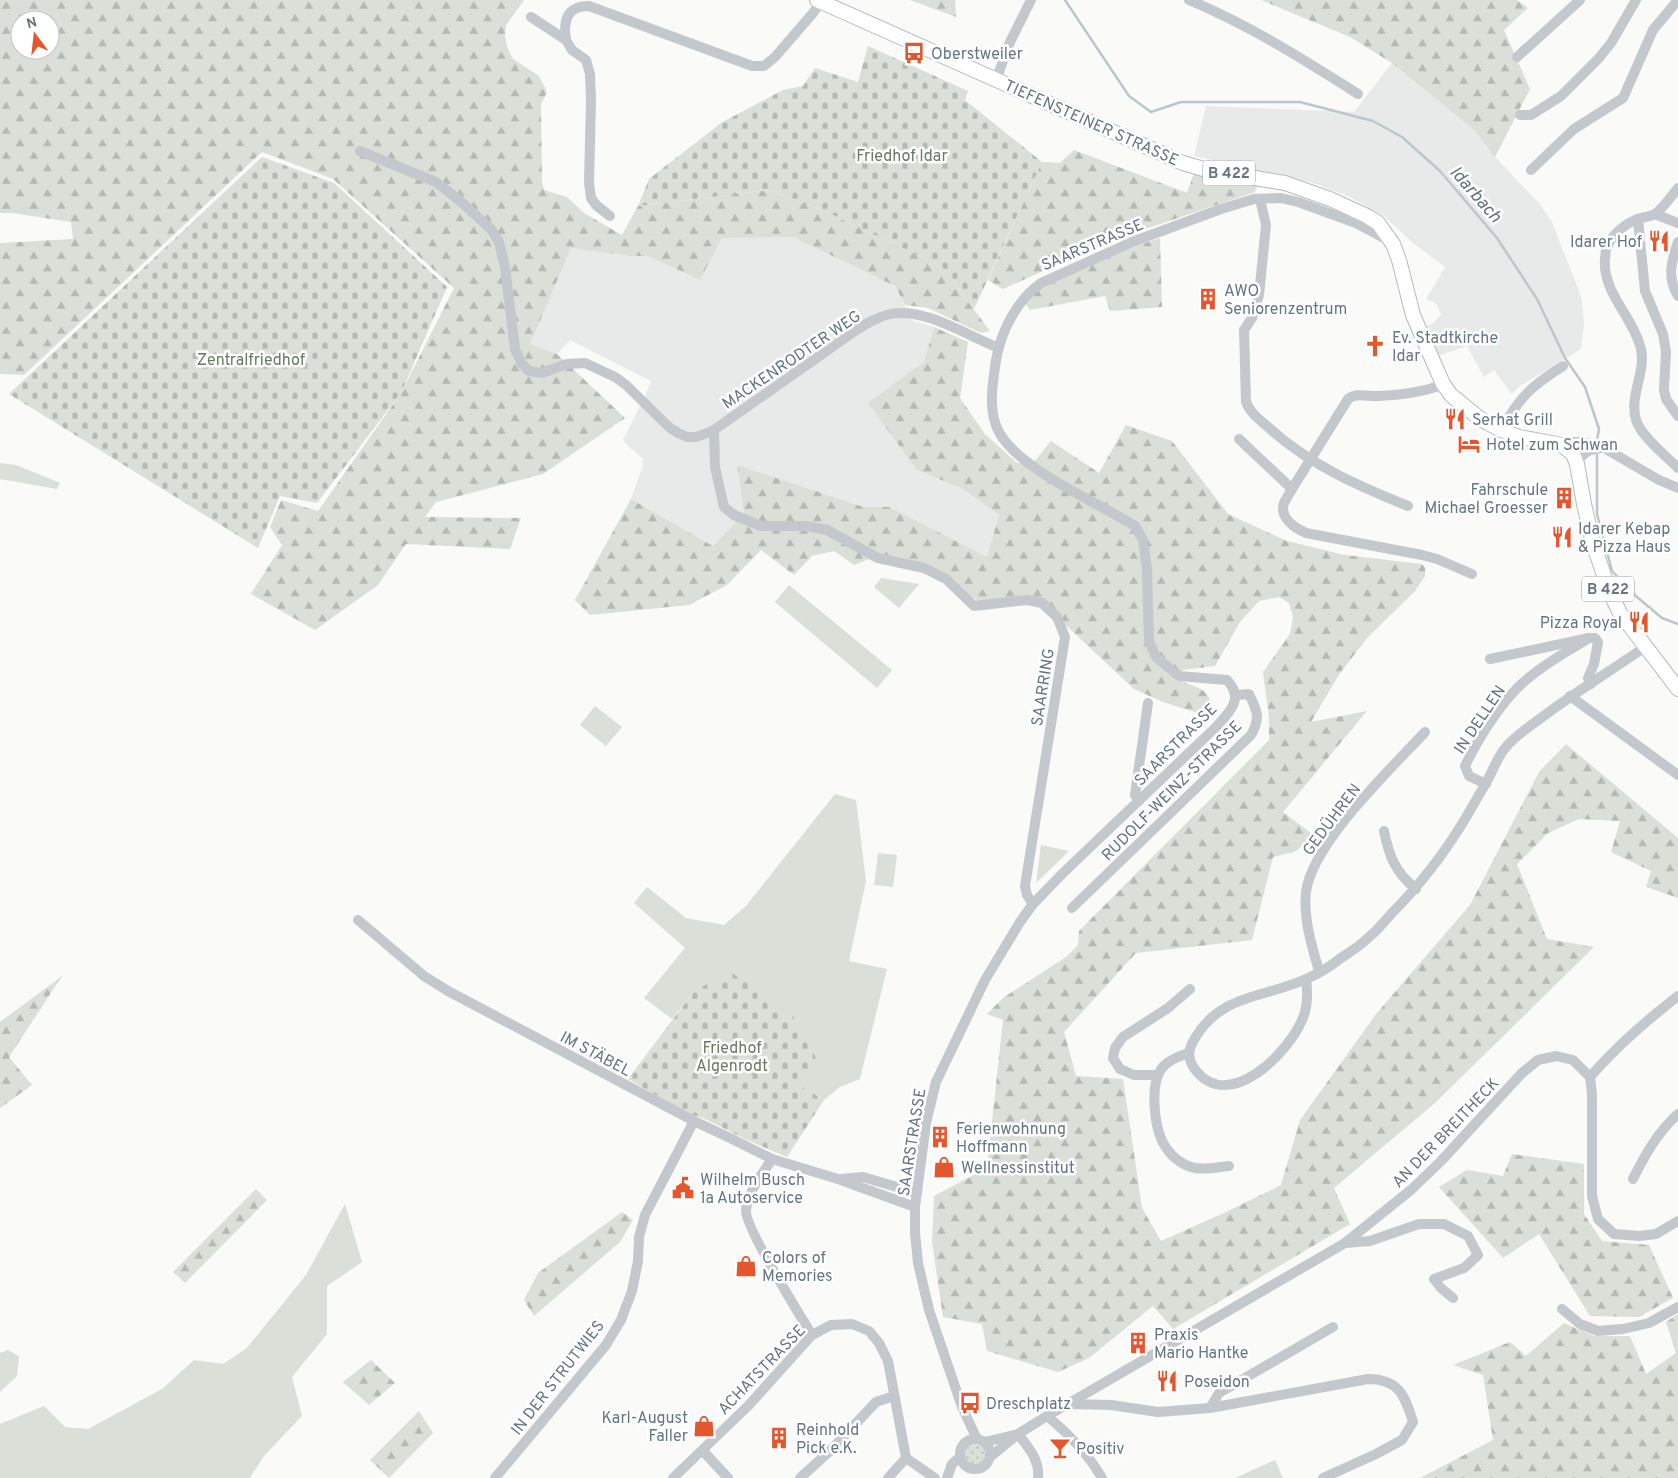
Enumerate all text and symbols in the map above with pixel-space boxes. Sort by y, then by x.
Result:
north arrow [10,10,60,60]
text: N [25,14,39,33]
bus stop icon: Oberstweiler [901,40,927,66]
place label: Oberstweiler [931,45,1023,65]
street label: TIEFENSTEINER STRASSE [1001,76,1181,171]
park label: Friedhof Idar [856,147,948,167]
road number: B 422 [1203,160,1255,186]
water label: Idarbach [1444,162,1506,228]
street label: SAARSTRASSE [1039,215,1147,276]
restaurant icon: Idarer Hof [1646,228,1672,254]
place label: Idarer Hof [1570,233,1643,253]
place label: AWO Seniorenzentrum [1224,282,1347,320]
building icon: AWO Seniorenzentrum [1195,286,1221,312]
street label: MACKENRODTER WEG [719,307,865,414]
place label: Ev. Stadtkirche Idar [1392,329,1498,367]
church icon: Ev. Stadtkirche Idar [1362,333,1388,359]
park label: Zentralfriedhof [197,351,306,371]
restaurant icon: Serhat Grill [1442,406,1468,432]
place label: Serhat Grill [1472,411,1553,431]
hotel icon: Hotel zum Schwan [1456,431,1482,457]
place label: Hotel zum Schwan [1486,436,1618,456]
place label: Fahrschule Michael Groesser [1424,481,1548,519]
building icon: Fahrschule Michael Groesser [1551,485,1577,511]
place label: Idarer Kebap & Pizza Haus [1578,520,1671,558]
restaurant icon: Idarer Kebap & Pizza Haus [1549,524,1575,550]
road number: B 422 [1582,576,1634,602]
restaurant icon: Pizza Royal [1626,609,1652,635]
place label: Pizza Royal [1540,614,1622,634]
street label: SAARRING [1028,647,1060,728]
street label: IN DELLEN [1450,682,1511,758]
street label: SAARSTRASSE [1131,700,1222,791]
street label: RUDOLF-WEINZ-STRASSE [1098,717,1247,866]
street label: GEDÜHREN [1297,779,1366,860]
street label: IM STÄBEL [556,1027,634,1082]
park label: Friedhof Algenrodt [696,1039,768,1077]
street label: AN DER BREITHECK [1389,1074,1504,1193]
street label: SAARSTRASSE [895,1087,931,1198]
place label: Ferienwohnung Hoffmann [956,1120,1066,1158]
building icon: Ferienwohnung Hoffmann [927,1124,953,1150]
shop icon: Wellnessinstitut [931,1154,957,1180]
place label: Wellnessinstitut [961,1159,1075,1179]
place label: Wilhelm Busch 1a Autoservice [700,1171,805,1209]
public building icon: Wilhelm Busch 1a Autoservice [670,1175,696,1201]
place label: Colors of Memories [762,1249,832,1287]
shop icon: Colors of Memories [733,1253,759,1279]
street label: IN DER STRUTWIES [508,1317,610,1440]
street label: ACHATSTRASSE [714,1321,810,1420]
place label: Praxis Mario Hantke [1154,1326,1248,1364]
building icon: Praxis Mario Hantke [1125,1330,1151,1356]
restaurant icon: Poseidon [1154,1368,1180,1394]
place label: Poseidon [1184,1373,1250,1393]
bus stop icon: Dreschplatz [957,1390,983,1416]
place label: Dreschplatz [986,1395,1071,1415]
place label: Karl-August Faller [601,1409,688,1447]
shop icon: Karl-August Faller [691,1413,717,1439]
place label: Reinhold Pick e.K. [796,1421,859,1459]
building icon: Reinhold Pick e.K. [766,1425,792,1451]
bar icon: Positiv [1047,1435,1073,1461]
place label: Positiv [1076,1440,1124,1460]

